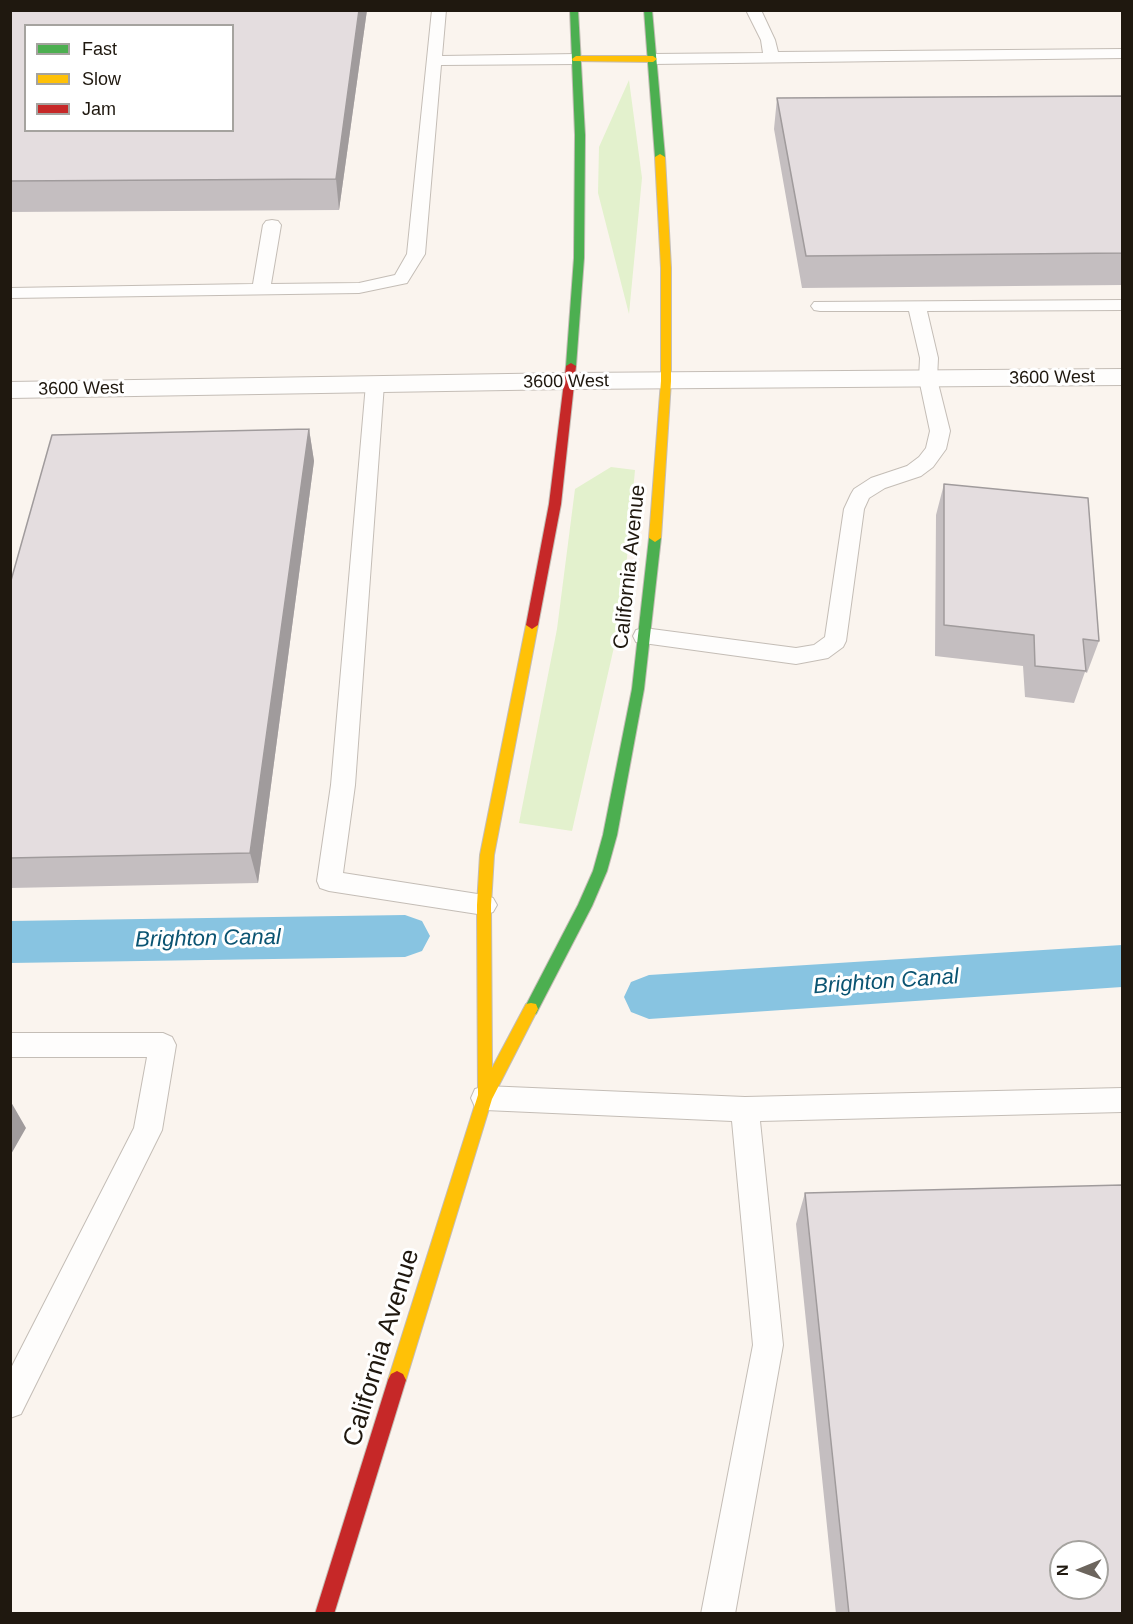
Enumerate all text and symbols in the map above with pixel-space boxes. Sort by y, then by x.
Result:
legend [24,24,234,132]
text: Fast [82,39,117,59]
text: Slow [82,69,121,89]
text: Jam [82,99,116,119]
street label: 3600 West [1009,366,1095,390]
street label: 3600 West [523,370,609,394]
street label: 3600 West [38,377,124,401]
street label: California Avenue [609,483,651,651]
water label: Brighton Canal [135,925,281,953]
water label: Brighton Canal [812,964,960,1000]
street label: California Avenue [337,1246,427,1450]
north arrow [1049,1540,1109,1600]
text: N [1054,1564,1071,1576]

